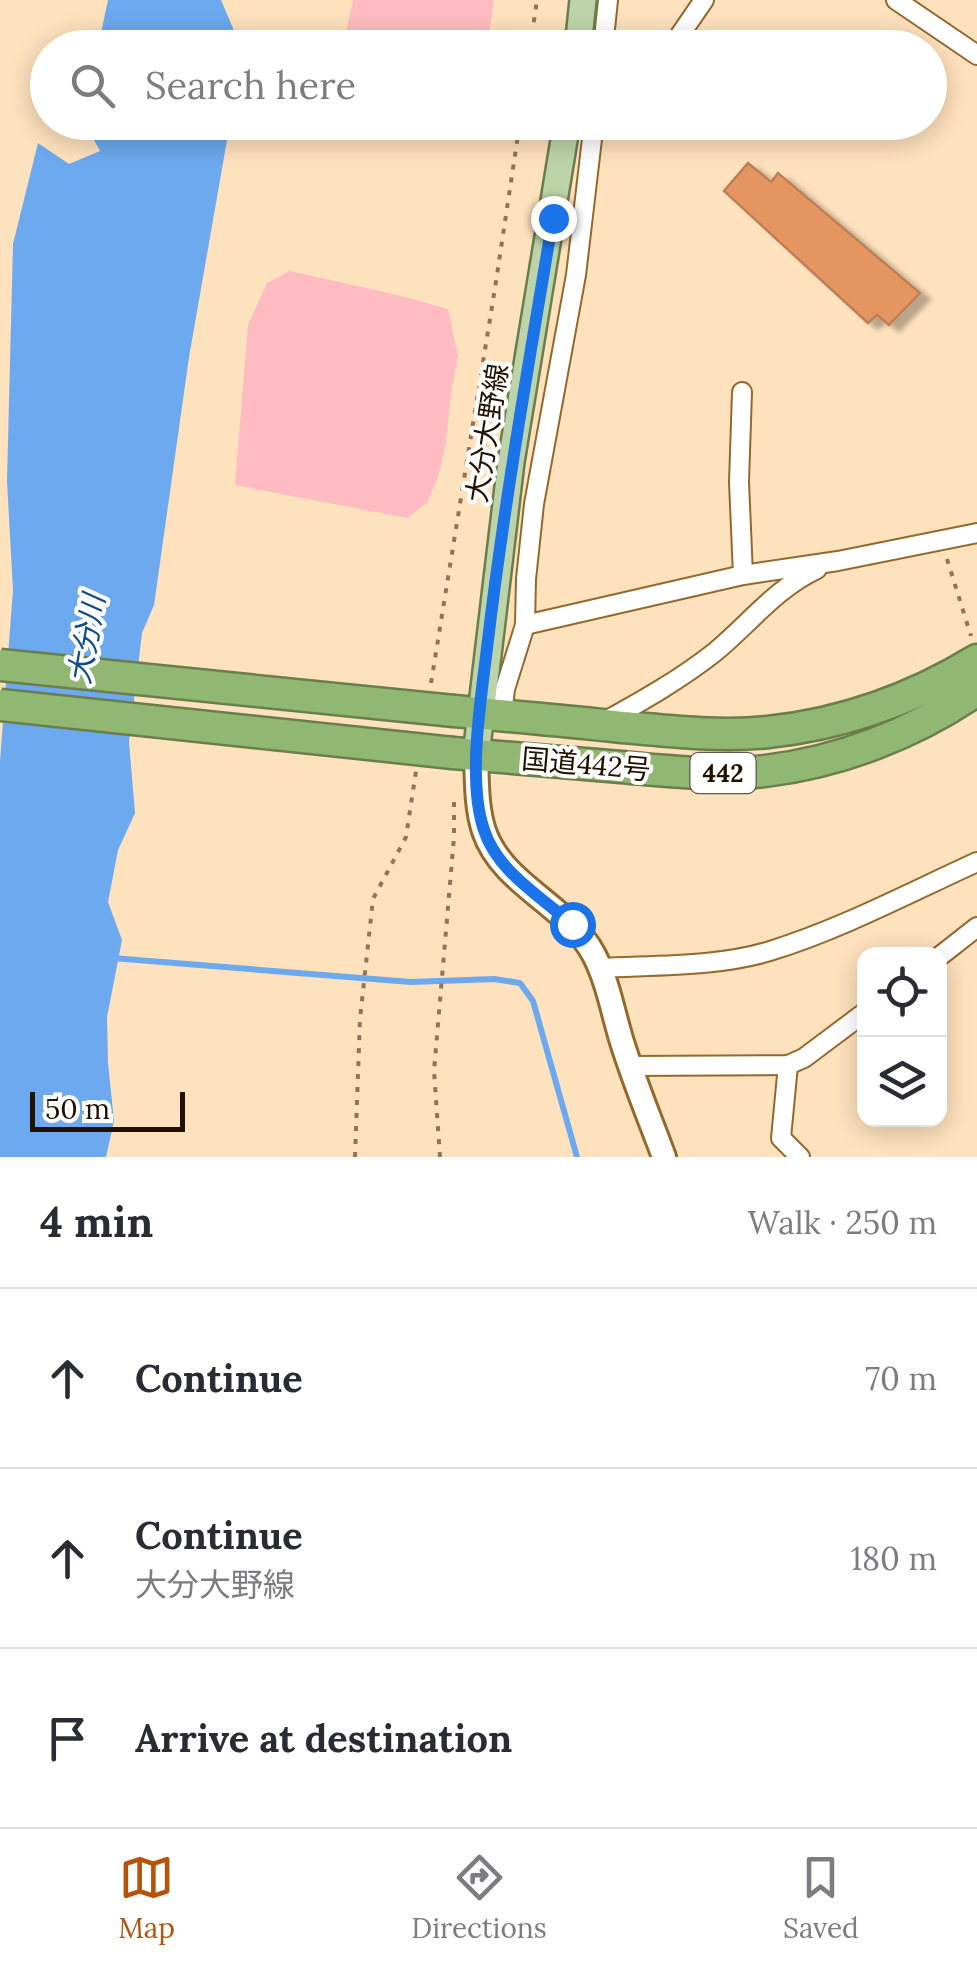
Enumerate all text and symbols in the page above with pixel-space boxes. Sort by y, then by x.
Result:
search box [30,30,947,140]
icon: search [65,58,120,113]
text: Search here [145,61,356,109]
route end [531,196,577,242]
street label: 大分大野線 [458,361,516,505]
water label: 大分川 [59,588,113,687]
street label: 国道442号 [520,740,652,788]
road number: 442 [690,753,756,793]
route start [550,902,596,948]
map controls [857,947,947,1127]
button: locate [857,947,947,1037]
button: layers [857,1037,947,1127]
scale bar [30,1087,185,1132]
text: 50 m [45,1091,110,1127]
text: 4 min [40,1195,153,1249]
text: Walk · 250 m [748,1202,937,1243]
icon: ahead [40,1351,95,1406]
text: Continue [135,1354,303,1402]
text: 70 m [865,1358,937,1399]
text: Continue [135,1511,303,1559]
icon: ahead [40,1531,95,1586]
text: 180 m [850,1538,937,1579]
text: 大分大野線 [135,1564,295,1605]
icon: arrive [40,1711,95,1766]
text: Arrive at destination [135,1714,512,1762]
tab: Map [118,1850,175,1946]
tab: Directions [411,1850,547,1946]
tab: Saved [783,1850,859,1946]

